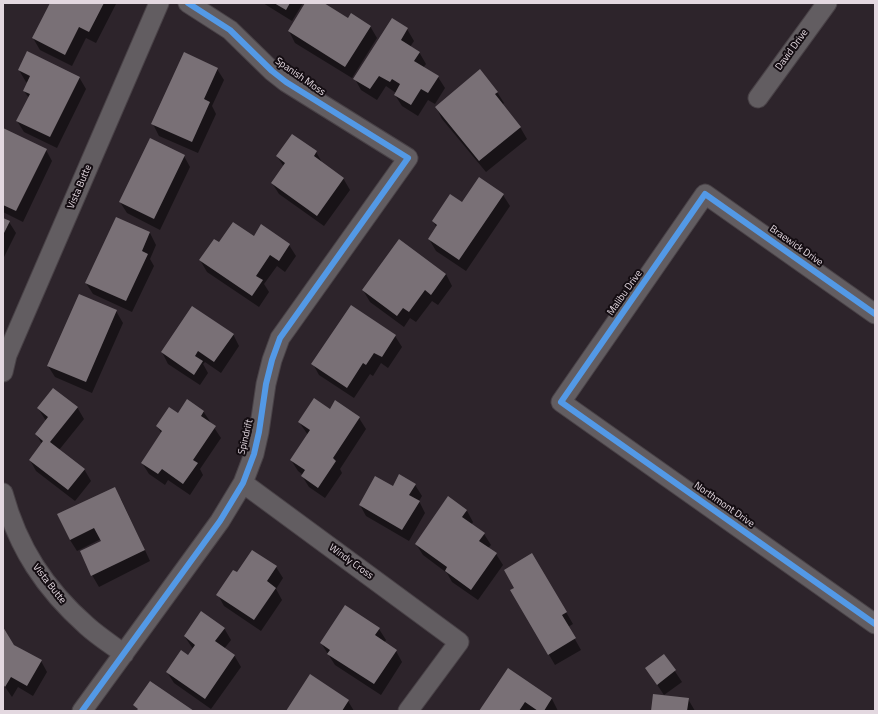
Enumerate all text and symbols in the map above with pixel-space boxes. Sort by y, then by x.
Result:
street label: David Drive [773,27,811,73]
street label: Spanish Moss [273,55,327,99]
street label: Vista Butte [65,163,95,211]
street label: Braewick Drive [767,223,825,269]
street label: Malibu Drive [605,268,645,318]
street label: Spindrift [236,418,256,456]
street label: Northmont Drive [692,480,756,530]
street label: Windy Cross [326,542,376,582]
street label: Vista Butte [30,562,68,606]

